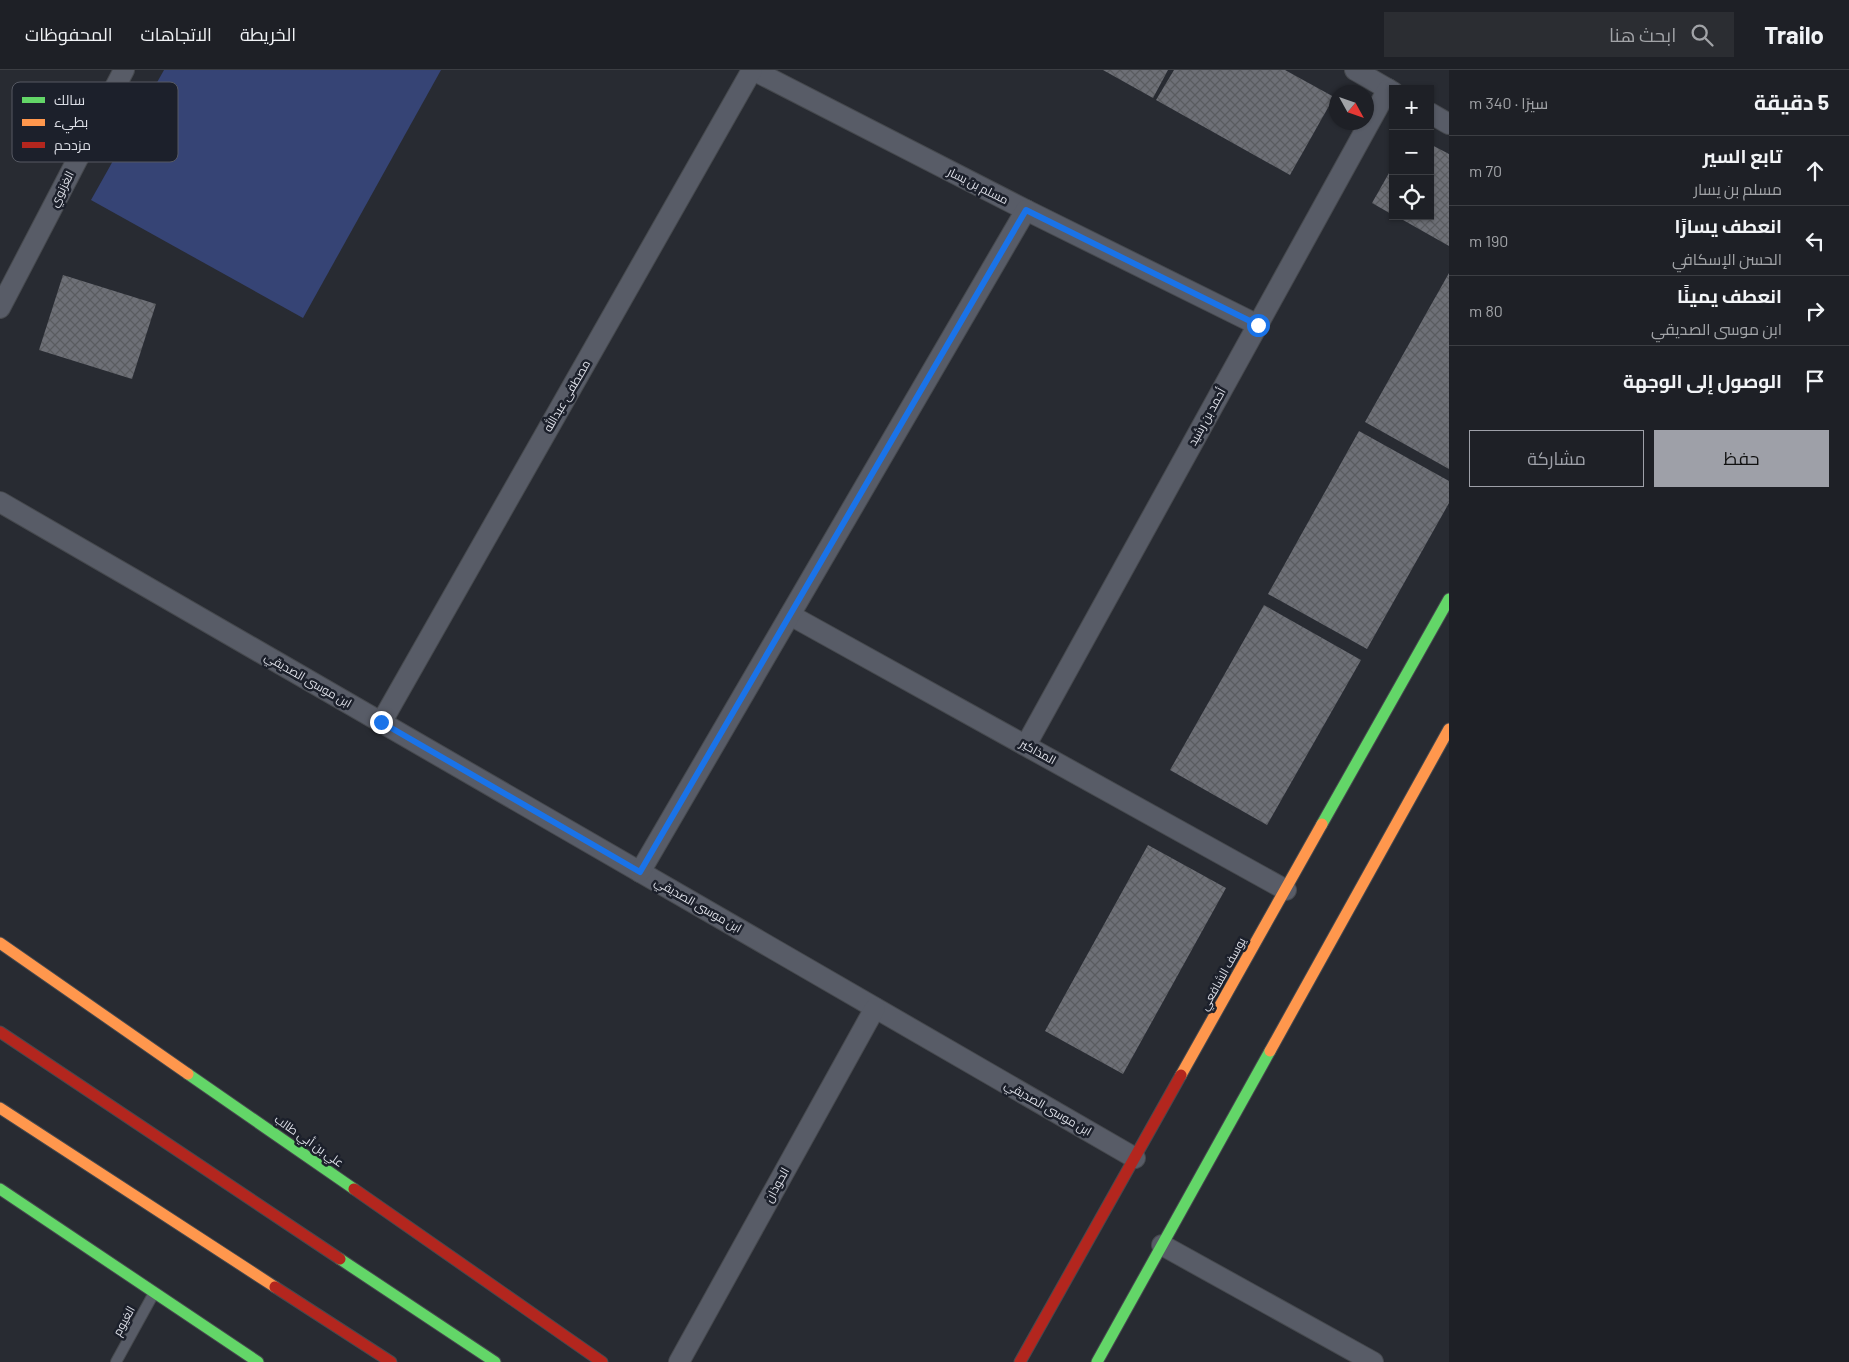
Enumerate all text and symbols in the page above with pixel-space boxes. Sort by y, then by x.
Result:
search box [1384,12,1734,57]
text: Trailo [1764,20,1824,49]
icon: search [1688,21,1716,49]
text: المحفوظات [25,23,113,45]
text: الاتجاهات [141,23,212,45]
text: الخريطة [240,23,296,45]
text: ابحث هنا [1609,23,1676,46]
legend [12,82,178,162]
north arrow [1329,85,1374,130]
map controls [1389,85,1434,220]
button: + [1389,85,1434,130]
text: 5 دقيقة [1754,89,1829,114]
text: سالك [54,91,85,108]
text: سيرًا · 340 m [1469,93,1548,112]
text: بطيء [54,113,88,134]
button: − [1389,130,1434,175]
text: مزدحم [54,136,91,155]
text: تابع السير [1703,144,1782,167]
icon: ahead [1801,157,1829,185]
text: 70 m [1469,161,1502,180]
street label: مسلم بن يسار [944,163,1011,208]
street label: الغزنوي [46,168,80,211]
button: locate [1389,175,1434,220]
text: مسلم بن يسار [1694,179,1782,198]
text: انعطف يسارًا [1675,214,1782,237]
icon: left [1801,227,1829,255]
text: 190 m [1469,231,1508,250]
text: الحسن الإسكافي [1672,249,1782,268]
text: انعطف يمينًا [1677,284,1782,307]
icon: right [1801,297,1829,325]
text: 80 m [1469,301,1503,320]
route start [1247,314,1270,337]
text: ابن موسى الصديقي [1651,319,1782,338]
street label: مصطفى عبدالله [540,357,593,434]
icon: arrive [1801,367,1829,395]
text: الوصول إلى الوجهة [1623,369,1782,392]
street label: أحمد بن رشيد [1185,385,1229,448]
button: مشاركة [1469,430,1644,487]
button: حفظ [1654,430,1829,487]
street label: ابن موسى الصديقي [260,648,355,713]
route end [370,711,393,734]
street label: المذاكير [1017,735,1059,768]
street label: ابن موسى الصديقي [650,873,745,938]
street label: يوسف الشافعي [1196,934,1252,1014]
street label: ابن موسى الصديقي [1000,1076,1095,1141]
street label: علي بن أبي طالب [270,1111,347,1172]
street label: الحوذان [761,1165,792,1205]
street label: الغيوم [109,1303,139,1339]

